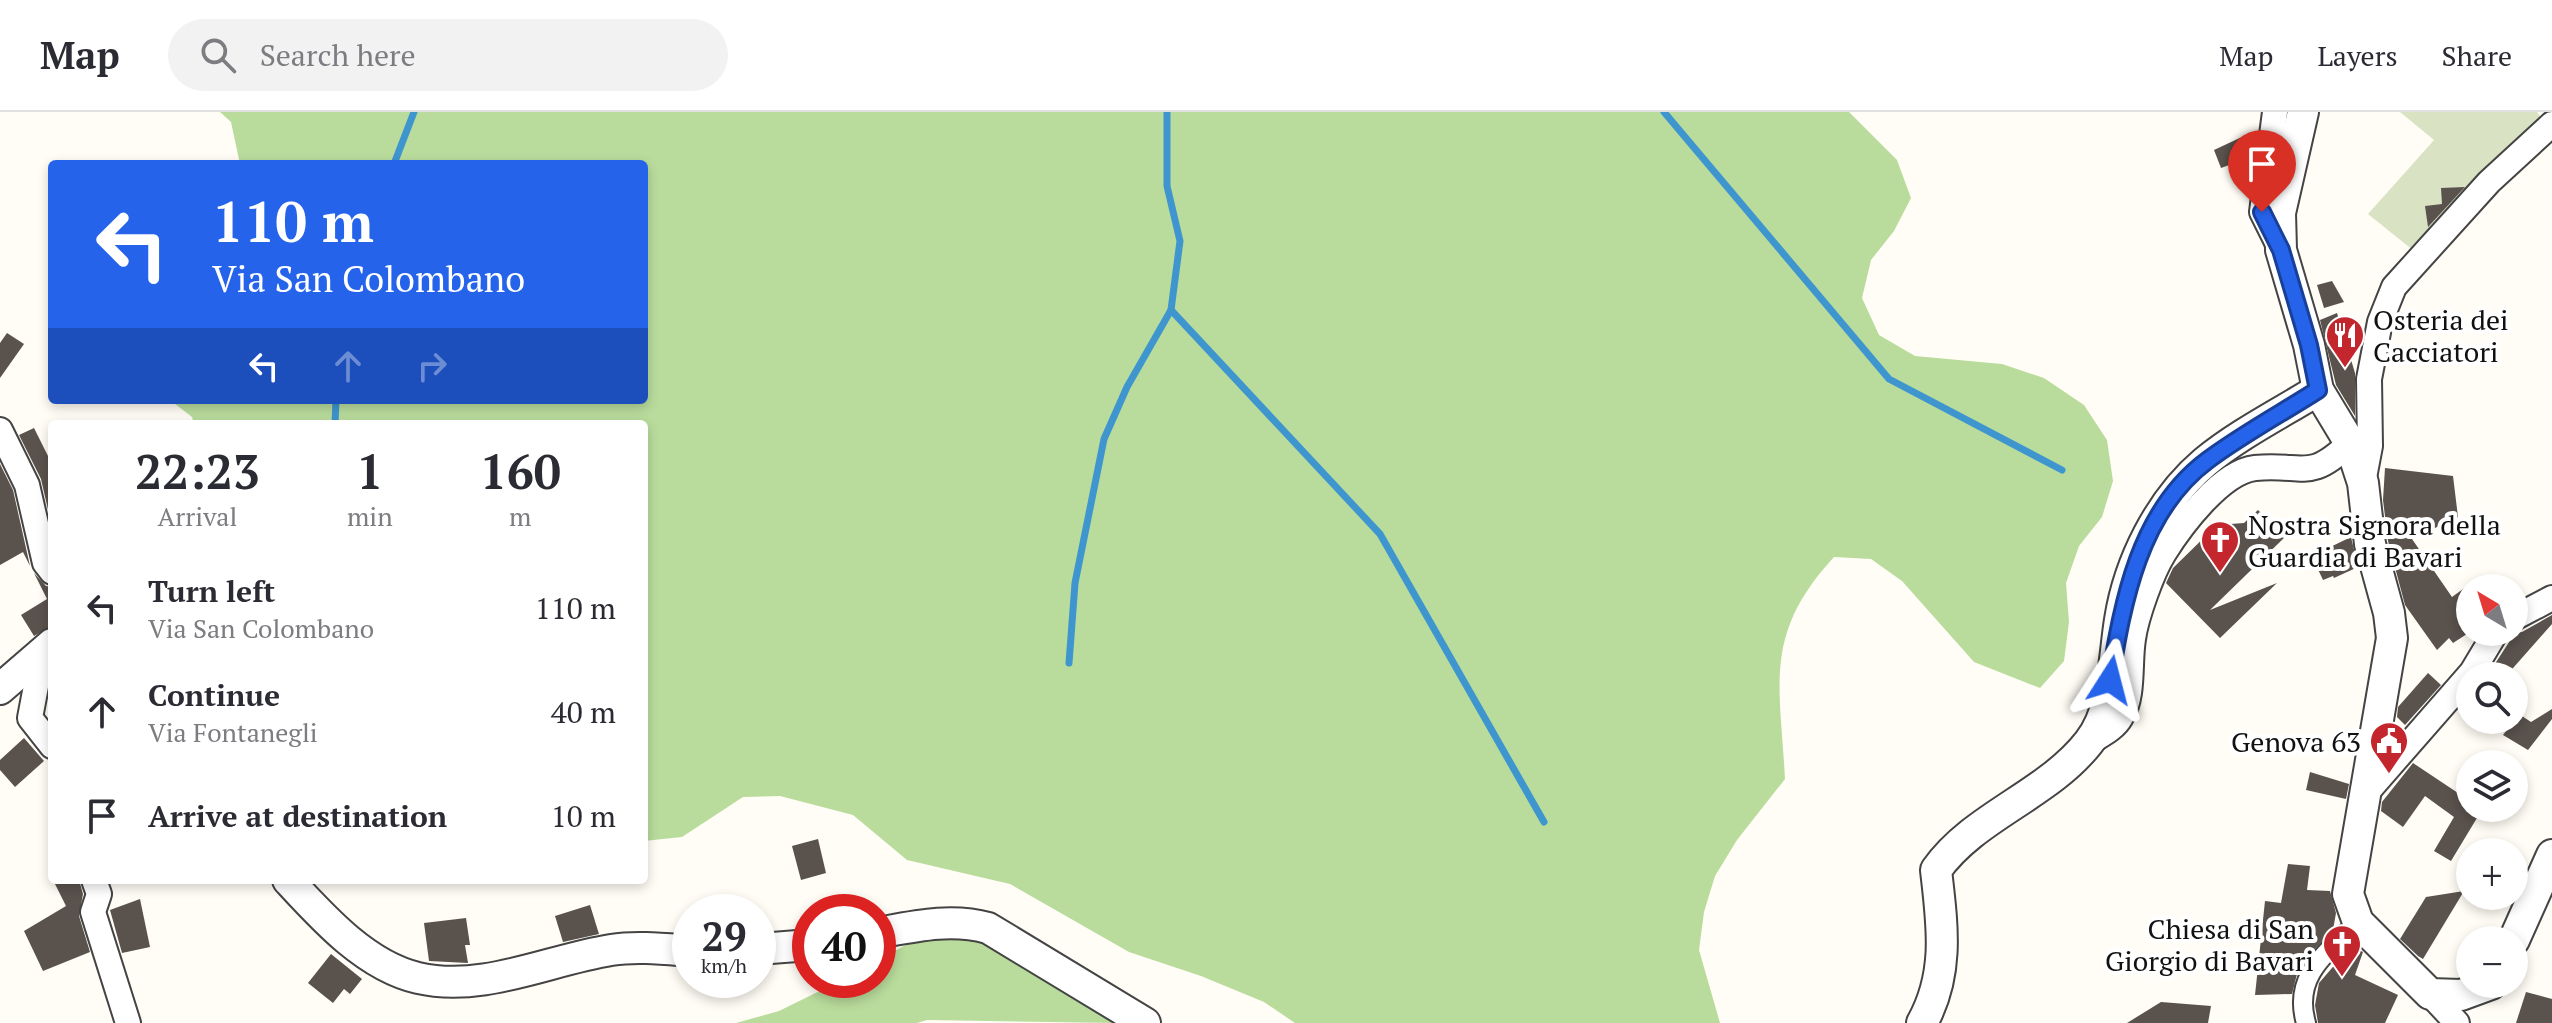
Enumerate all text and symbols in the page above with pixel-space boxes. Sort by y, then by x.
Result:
search box [168,19,728,91]
text: Map [40,30,120,80]
icon: search [196,33,240,77]
text: Search here [260,35,416,75]
text: Map [2219,37,2273,74]
text: Layers [2317,37,2398,74]
text: Share [2442,37,2512,74]
pin [2228,130,2296,212]
icon: arrive [2240,142,2284,186]
text: 110 m [212,184,374,258]
icon: left [80,192,184,296]
text: Via San Colombano [212,255,525,302]
place label: Osteria dei Cacciatori [2373,301,2509,370]
restaurant icon: Osteria dei Cacciatori [2324,314,2366,369]
icon: left [242,344,286,388]
icon: ahead [326,344,370,388]
icon: right [410,344,454,388]
text: 22:23 [135,439,260,503]
text: 1 [356,439,383,503]
text: 160 [480,439,561,503]
text: Arrival [158,499,237,533]
text: min [347,499,393,533]
text: m [509,499,532,533]
place label: Nostra Signora della Guardia di Bavari [2248,506,2501,575]
church icon: Nostra Signora della Guardia di Bavari [2199,519,2241,574]
text: Turn left [148,571,275,611]
north arrow [2456,574,2528,646]
map controls [2456,574,2528,998]
icon: left [80,586,124,630]
text: 110 m [535,588,616,628]
text: Via San Colombano [148,611,374,645]
position arrow [2068,638,2152,722]
button: search [2456,662,2528,734]
text: Continue [148,675,280,715]
icon: ahead [80,690,124,734]
text: 40 m [551,692,616,732]
text: Via Fontanegli [148,715,318,749]
public building icon: Genova 63 [2368,720,2410,775]
place label: Genova 63 [2231,723,2361,760]
button: layers [2456,750,2528,822]
icon: arrive [80,794,124,838]
text: Arrive at destination [148,796,447,836]
text: 10 m [551,796,616,836]
button: + [2456,838,2528,910]
speed limit sign: 40 [792,894,896,998]
text: 29 [701,909,747,962]
place label: Chiesa di San Giorgio di Bavari [2105,910,2314,979]
church icon: Chiesa di San Giorgio di Bavari [2321,923,2363,978]
button: − [2456,926,2528,998]
text: km/h [701,952,747,979]

